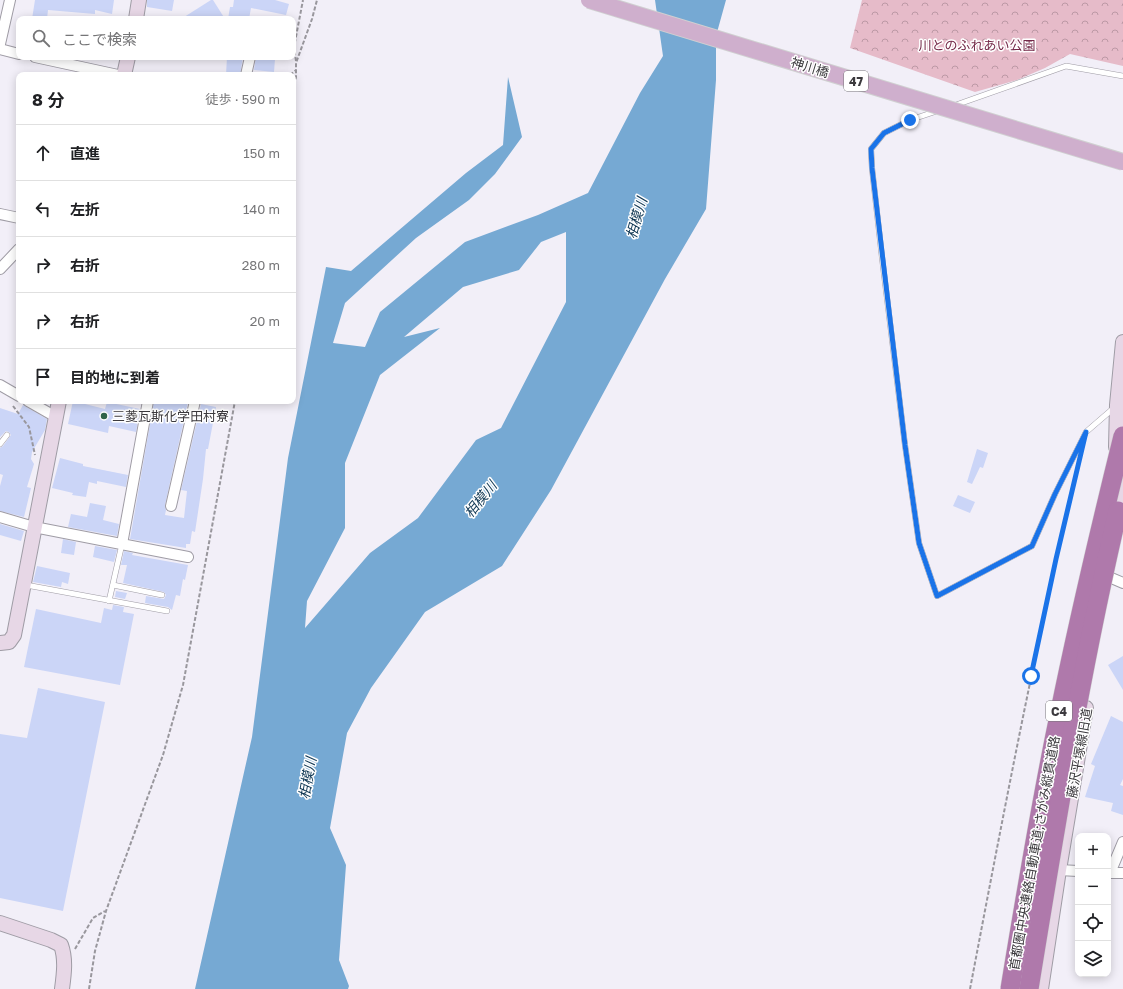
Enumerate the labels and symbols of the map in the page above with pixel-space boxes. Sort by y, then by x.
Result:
park label: 川とのふれあい公園 [919,37,1035,53]
street label: 神川橋 [789,54,831,80]
road number: 47 [844,71,868,91]
route end [901,111,919,129]
water label: 相模川 [622,194,651,241]
place label: 三菱瓦斯化学田村寮 [112,408,229,424]
marker: 三菱瓦斯化学田村寮 [99,411,109,421]
water label: 相模川 [460,476,501,521]
route start [1022,667,1040,685]
road number: C4 [1046,701,1072,721]
street label: 藤沢平塚線旧道 [1063,707,1095,799]
street label: 首都圏中央連絡自動車道;さがみ縦貫道路 [1005,734,1063,972]
water label: 相模川 [295,754,319,800]

